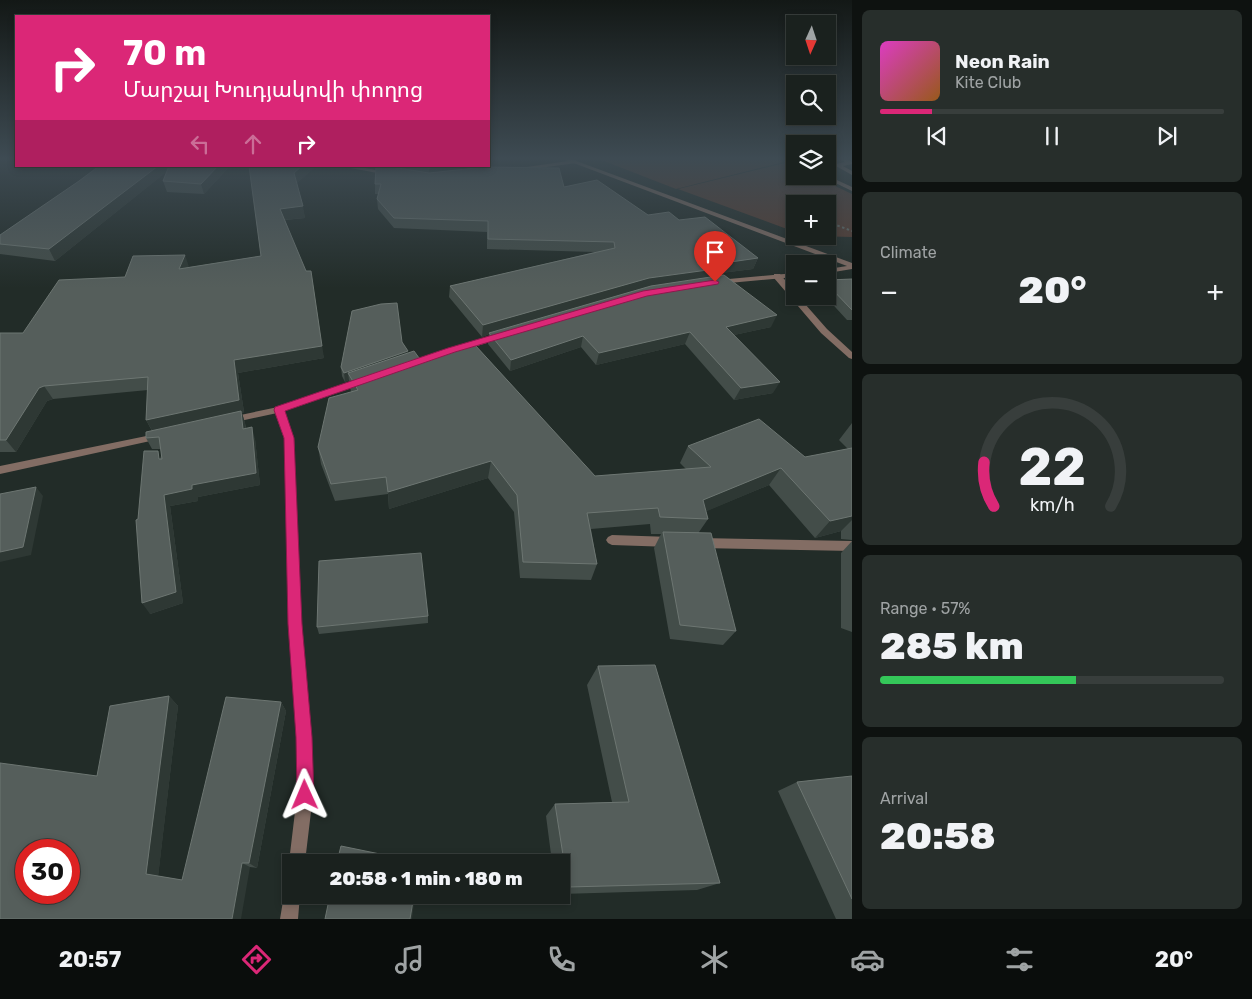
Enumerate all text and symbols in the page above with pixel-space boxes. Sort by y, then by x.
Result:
north arrow [786,15,836,65]
map controls [786,15,836,305]
text: 70 m [123,32,206,74]
icon: right [40,35,105,100]
text: Neon Rain [955,50,1050,73]
text: Kite Club [955,73,1021,92]
button: search [786,75,836,125]
text: Մարշալ Խուդյակովի փողոց [123,76,423,103]
icon: previous [923,122,951,150]
icon: pause [1038,122,1066,150]
icon: next [1153,122,1181,150]
icon: left [186,130,214,158]
icon: ahead [239,130,267,158]
icon: right [292,130,320,158]
button: layers [786,135,836,185]
button: + [786,195,836,245]
pin [694,231,736,282]
icon: arrive [701,238,729,266]
text: Climate [880,243,937,262]
button: − [786,255,836,305]
text: 20° [1018,267,1087,313]
text: − [880,275,898,308]
text: + [1207,275,1224,308]
text: 22 [1018,436,1086,498]
text: km/h [1030,494,1074,515]
text: Range · 57% [880,599,971,618]
text: 285 km [880,623,1024,669]
position arrow [278,768,330,820]
text: Arrival [880,789,928,808]
text: 20:58 [880,813,996,859]
speed limit sign: 30 [15,839,80,904]
text: 20:58 · 1 min · 180 m [329,867,523,890]
icon: directions [239,942,274,977]
icon: music [392,942,427,977]
icon: phone [544,942,579,977]
icon: climate [697,942,732,977]
icon: car [850,942,885,977]
icon: filters [1002,942,1037,977]
text: 20:57 [59,946,121,973]
text: 20° [1155,946,1193,973]

